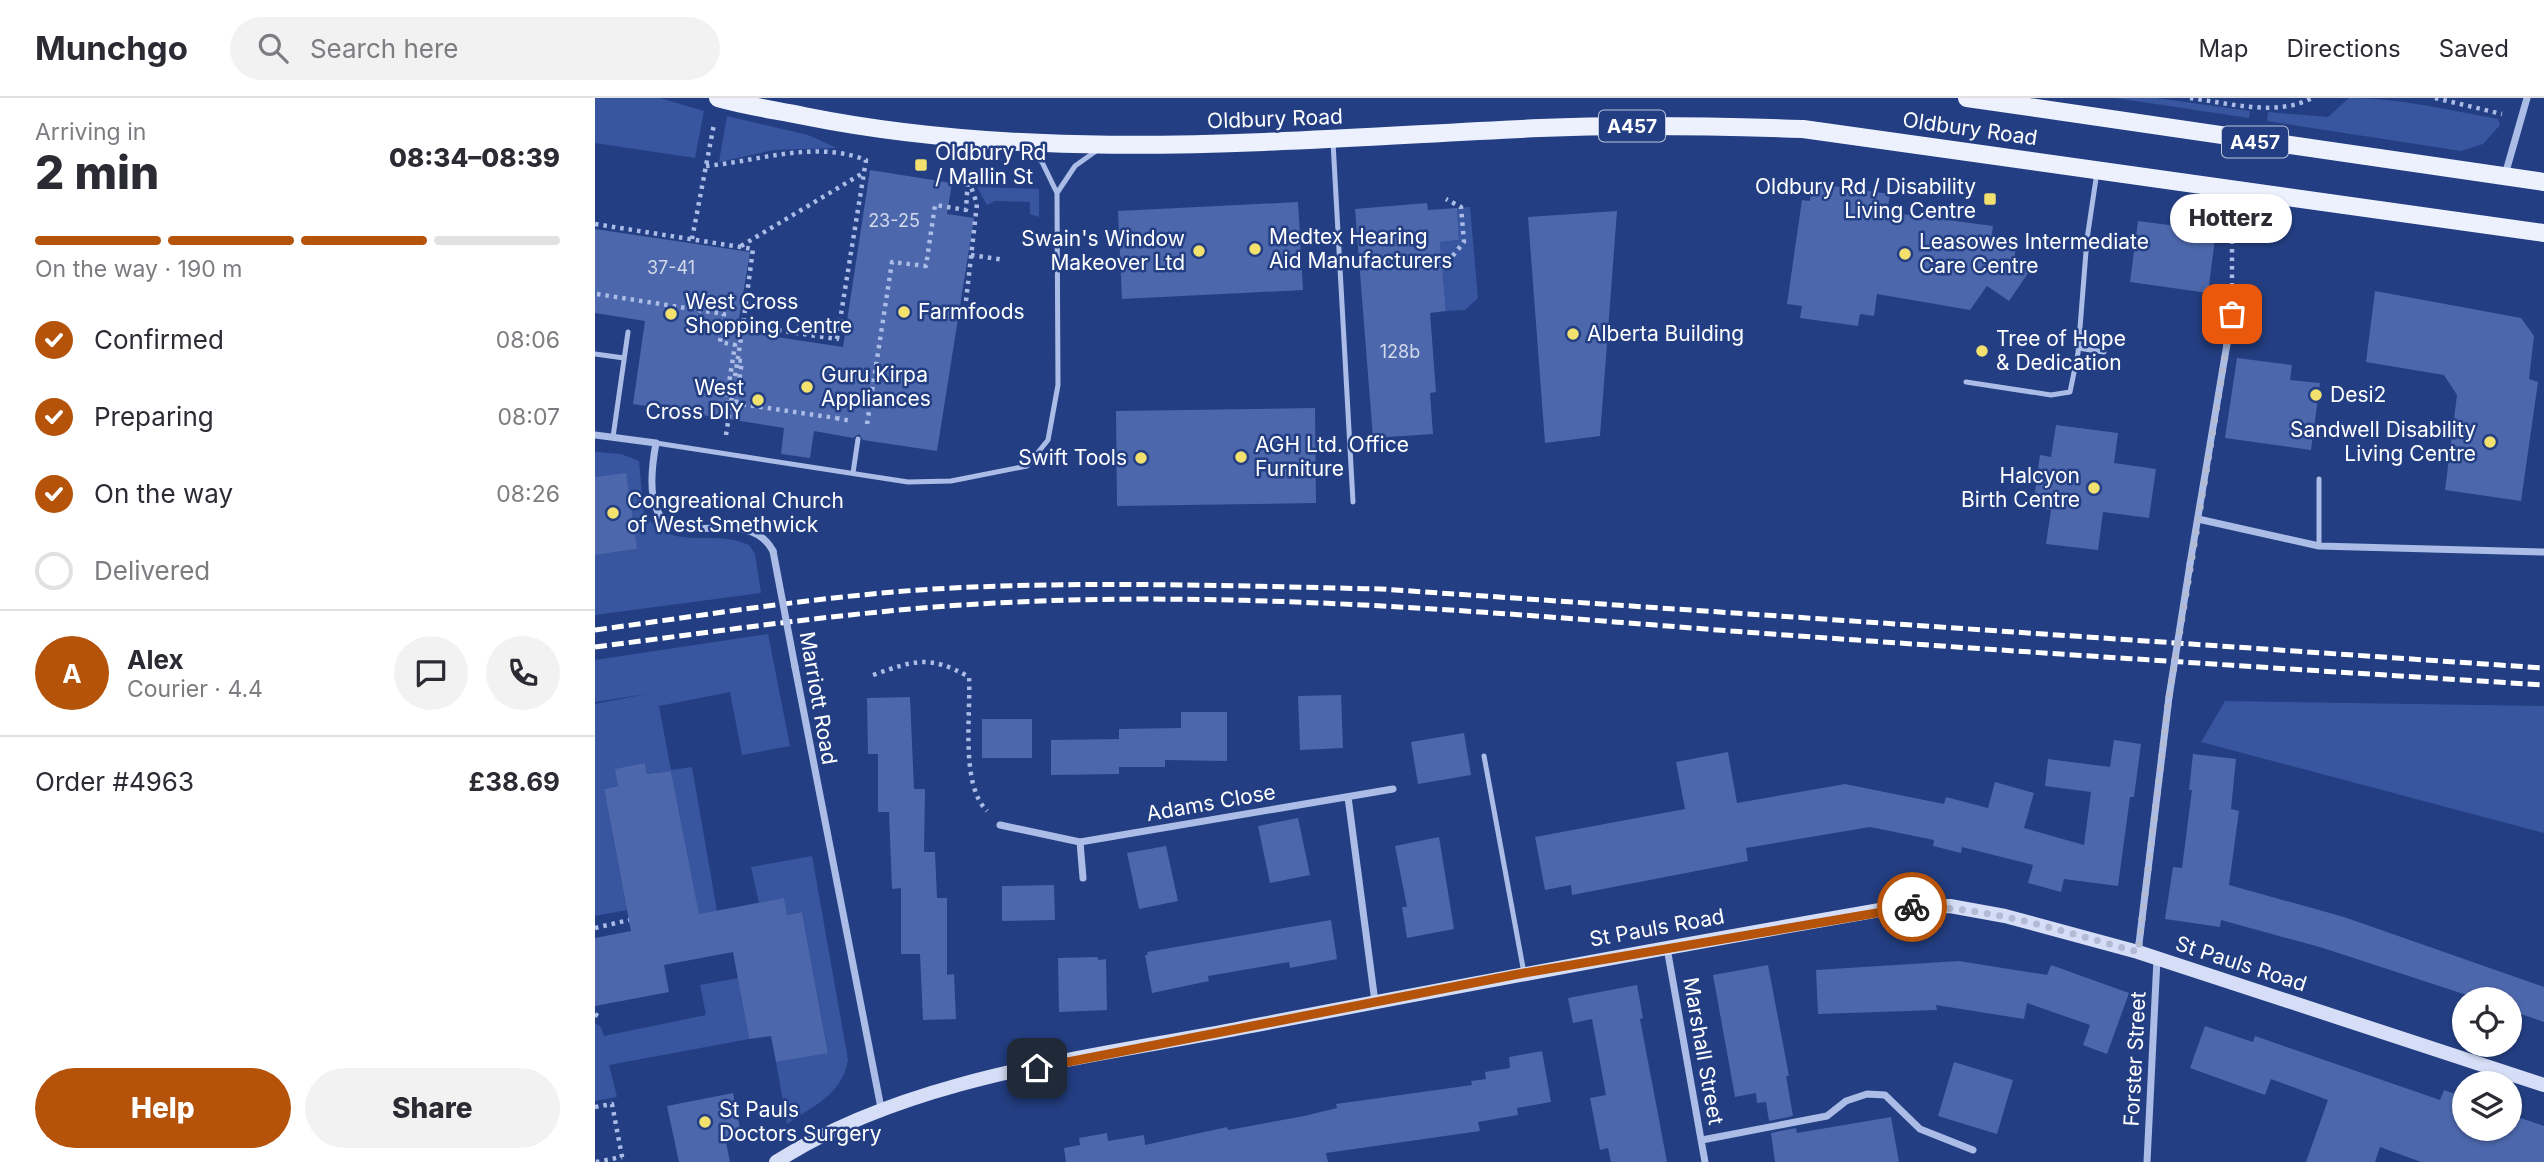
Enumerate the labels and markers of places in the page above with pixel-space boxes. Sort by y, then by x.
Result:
place label: Oldbury Rd / Mallin St [935,140,1046,189]
marker: Oldbury Rd / Mallin St [913,157,929,173]
place label: Oldbury Rd / Disability Living Centre [1755,174,1976,223]
marker: Oldbury Rd / Disability Living Centre [1982,191,1998,207]
callout: Hotterz [2171,195,2293,244]
place label: Medtex Hearing Aid Manufacturers [1269,224,1452,273]
place label: Swain's Window Makeover Ltd [1021,226,1185,275]
place label: Leasowes Intermediate Care Centre [1919,229,2149,278]
marker: Medtex Hearing Aid Manufacturers [1247,241,1263,257]
marker: Swain's Window Makeover Ltd [1191,243,1207,259]
marker: Leasowes Intermediate Care Centre [1897,246,1913,262]
pin [2202,284,2262,344]
place label: West Cross Shopping Centre [685,289,852,338]
place label: Farmfoods [918,299,1025,324]
marker: Farmfoods [896,304,912,320]
marker: West Cross Shopping Centre [663,306,679,322]
place label: Alberta Building [1587,321,1744,346]
marker: Alberta Building [1565,326,1581,342]
place label: Tree of Hope & Dedication [1996,326,2126,375]
marker: Tree of Hope & Dedication [1974,343,1990,359]
place label: Guru Kirpa Appliances [821,362,931,411]
place label: West Cross DIY [645,375,744,424]
marker: Guru Kirpa Appliances [799,379,815,395]
place label: Desi2 [2330,382,2386,407]
marker: Desi2 [2308,387,2324,403]
marker: West Cross DIY [750,392,766,408]
place label: Sandwell Disability Living Centre [2290,417,2476,466]
place label: AGH Ltd. Office Furniture [1255,432,1409,481]
marker: Sandwell Disability Living Centre [2482,434,2498,450]
place label: Swift Tools [1018,445,1127,470]
marker: AGH Ltd. Office Furniture [1233,449,1249,465]
marker: Swift Tools [1133,450,1149,466]
place label: Halcyon Birth Centre [1961,463,2080,512]
marker: Halcyon Birth Centre [2086,480,2102,496]
place label: Congreational Church of West Smethwick [627,488,844,537]
marker: Congreational Church of West Smethwick [605,505,621,521]
pin [1007,1038,1067,1098]
place label: St Pauls Doctors Surgery [719,1097,882,1146]
marker: St Pauls Doctors Surgery [697,1114,713,1130]

